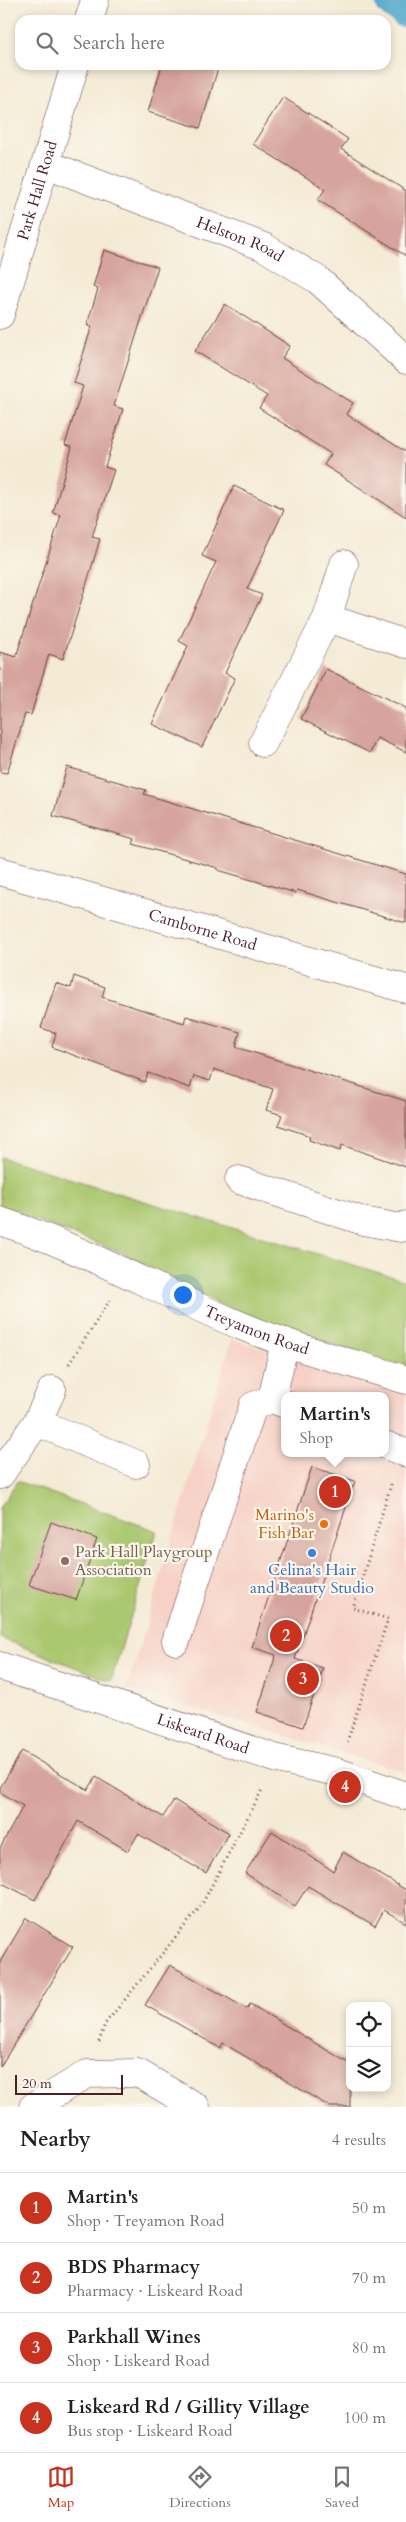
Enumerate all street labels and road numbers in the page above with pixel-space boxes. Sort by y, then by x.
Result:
street label: Park Hall Road [12,138,63,243]
street label: Helston Road [193,211,288,268]
street label: Camborne Road [146,904,260,956]
street label: Treyamon Road [200,1300,312,1361]
street label: Liskeard Road [154,1708,252,1760]

